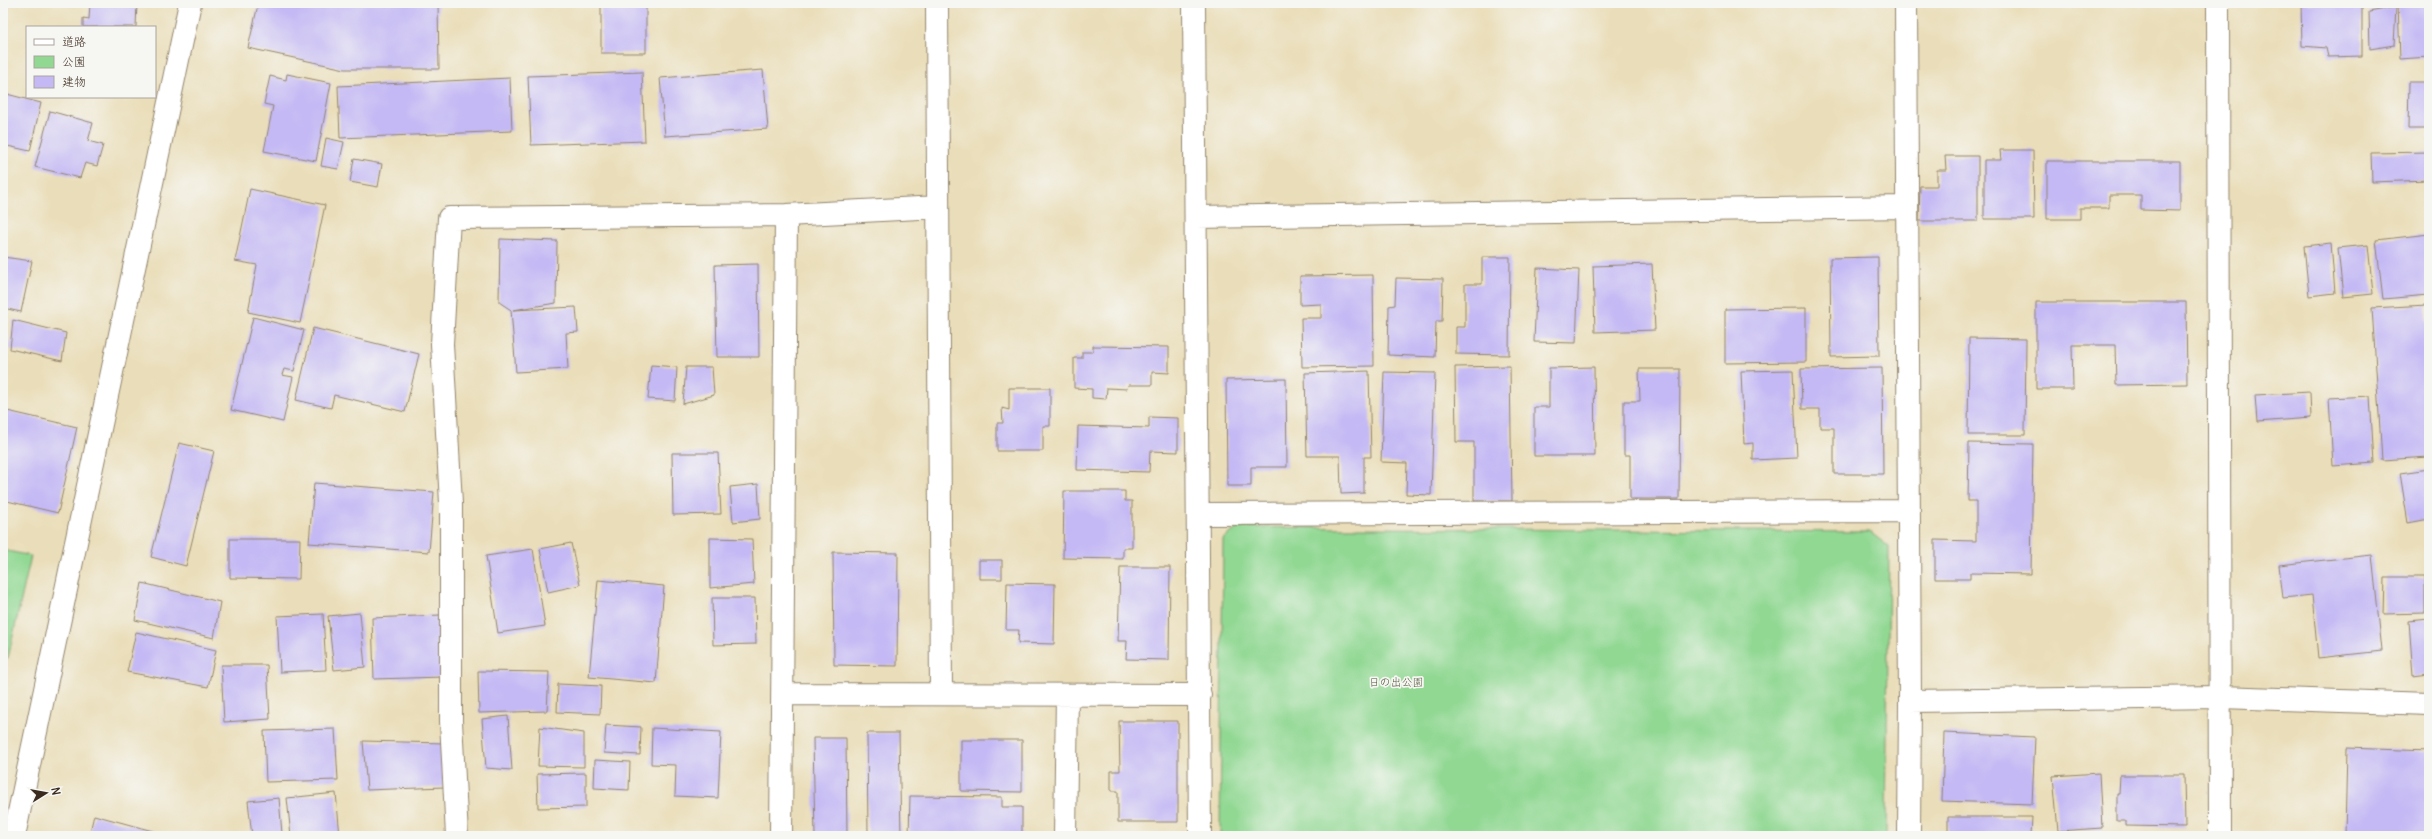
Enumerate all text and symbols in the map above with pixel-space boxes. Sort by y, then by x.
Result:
legend [26,26,156,98]
text: 道路 [62,34,86,49]
text: 公園 [62,54,86,69]
text: 建物 [62,74,86,89]
park label: 日の出公園 [1369,675,1424,689]
north arrow [26,773,66,813]
text: N [48,786,63,796]

